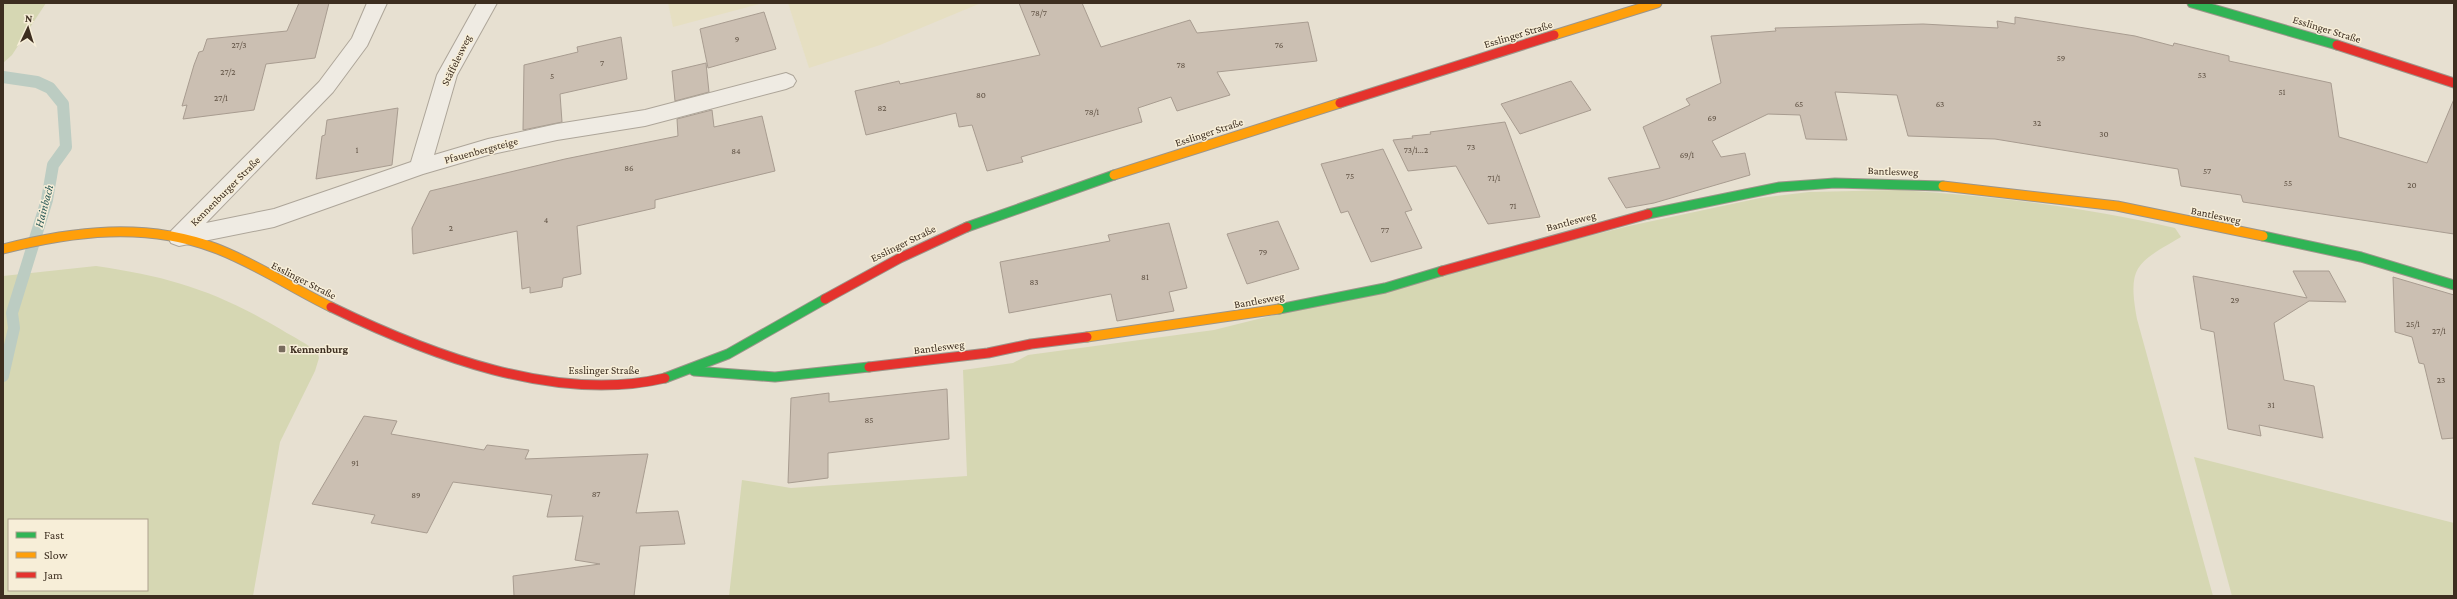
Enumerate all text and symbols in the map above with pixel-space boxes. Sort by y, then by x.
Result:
north arrow [8,8,48,48]
house number: 78/7 [1031,8,1047,18]
text: N [25,12,33,24]
street label: Esslinger Straße [2291,13,2363,46]
street label: Esslinger Straße [1482,18,1554,51]
street label: Stäffelesweg [438,32,475,88]
house number: 9 [735,34,740,44]
house number: 27/3 [231,40,247,50]
house number: 76 [1275,40,1284,50]
house number: 59 [2057,53,2066,63]
house number: 7 [600,58,604,68]
house number: 78 [1177,60,1186,70]
house number: 27/2 [220,67,236,77]
house number: 53 [2198,70,2206,80]
house number: 5 [550,71,554,81]
house number: 51 [2278,87,2286,97]
house number: 80 [976,90,986,100]
house number: 27/1 [214,93,228,103]
house number: 65 [1795,99,1803,109]
house number: 63 [1936,99,1944,109]
house number: 82 [877,103,887,113]
house number: 78/1 [1085,107,1099,117]
house number: 69 [1708,113,1717,123]
street label: Esslinger Straße [1173,115,1245,150]
house number: 32 [2033,118,2041,128]
house number: 30 [2099,129,2109,139]
street label: Pfauenbergsteige [443,134,519,167]
house number: 73 [1467,142,1475,152]
house number: 1 [356,145,359,155]
house number: 73/1...2 [1404,145,1428,155]
house number: 84 [731,146,741,156]
house number: 69/1 [1680,150,1694,160]
street label: Kennenburger Straße [188,154,263,229]
house number: 86 [624,163,634,173]
street label: Bantlesweg [1867,164,1919,179]
house number: 57 [2203,166,2211,176]
house number: 75 [1346,171,1354,181]
house number: 71/1 [1488,173,1500,183]
house number: 55 [2284,178,2292,188]
house number: 20 [2407,180,2417,190]
water label: Hainbach [32,183,56,229]
house number: 71 [1509,201,1517,211]
street label: Bantlesweg [2190,204,2243,227]
street label: Bantlesweg [1545,208,1598,234]
house number: 4 [544,215,549,225]
street label: Esslinger Straße [869,222,938,265]
house number: 2 [449,223,453,233]
house number: 77 [1381,225,1389,235]
house number: 79 [1259,247,1268,257]
street label: Esslinger Straße [269,259,338,302]
house number: 81 [1141,272,1149,282]
house number: 83 [1030,277,1038,287]
street label: Bantlesweg [1233,290,1286,311]
house number: 29 [2231,295,2240,305]
house number: 25/1 [2406,319,2420,329]
house number: 27/1 [2432,326,2446,336]
street label: Bantlesweg [913,338,966,357]
place label: Kennenburg [290,343,348,355]
marker: Kennenburg [277,344,287,354]
street label: Esslinger Straße [569,364,640,377]
house number: 23 [2437,375,2445,385]
house number: 31 [2267,400,2275,410]
house number: 85 [865,415,873,425]
house number: 91 [351,458,359,468]
house number: 87 [592,489,600,499]
house number: 89 [411,490,421,500]
legend [8,519,148,591]
text: Fast [44,528,65,542]
text: Slow [44,548,68,562]
text: Jam [43,568,63,582]

